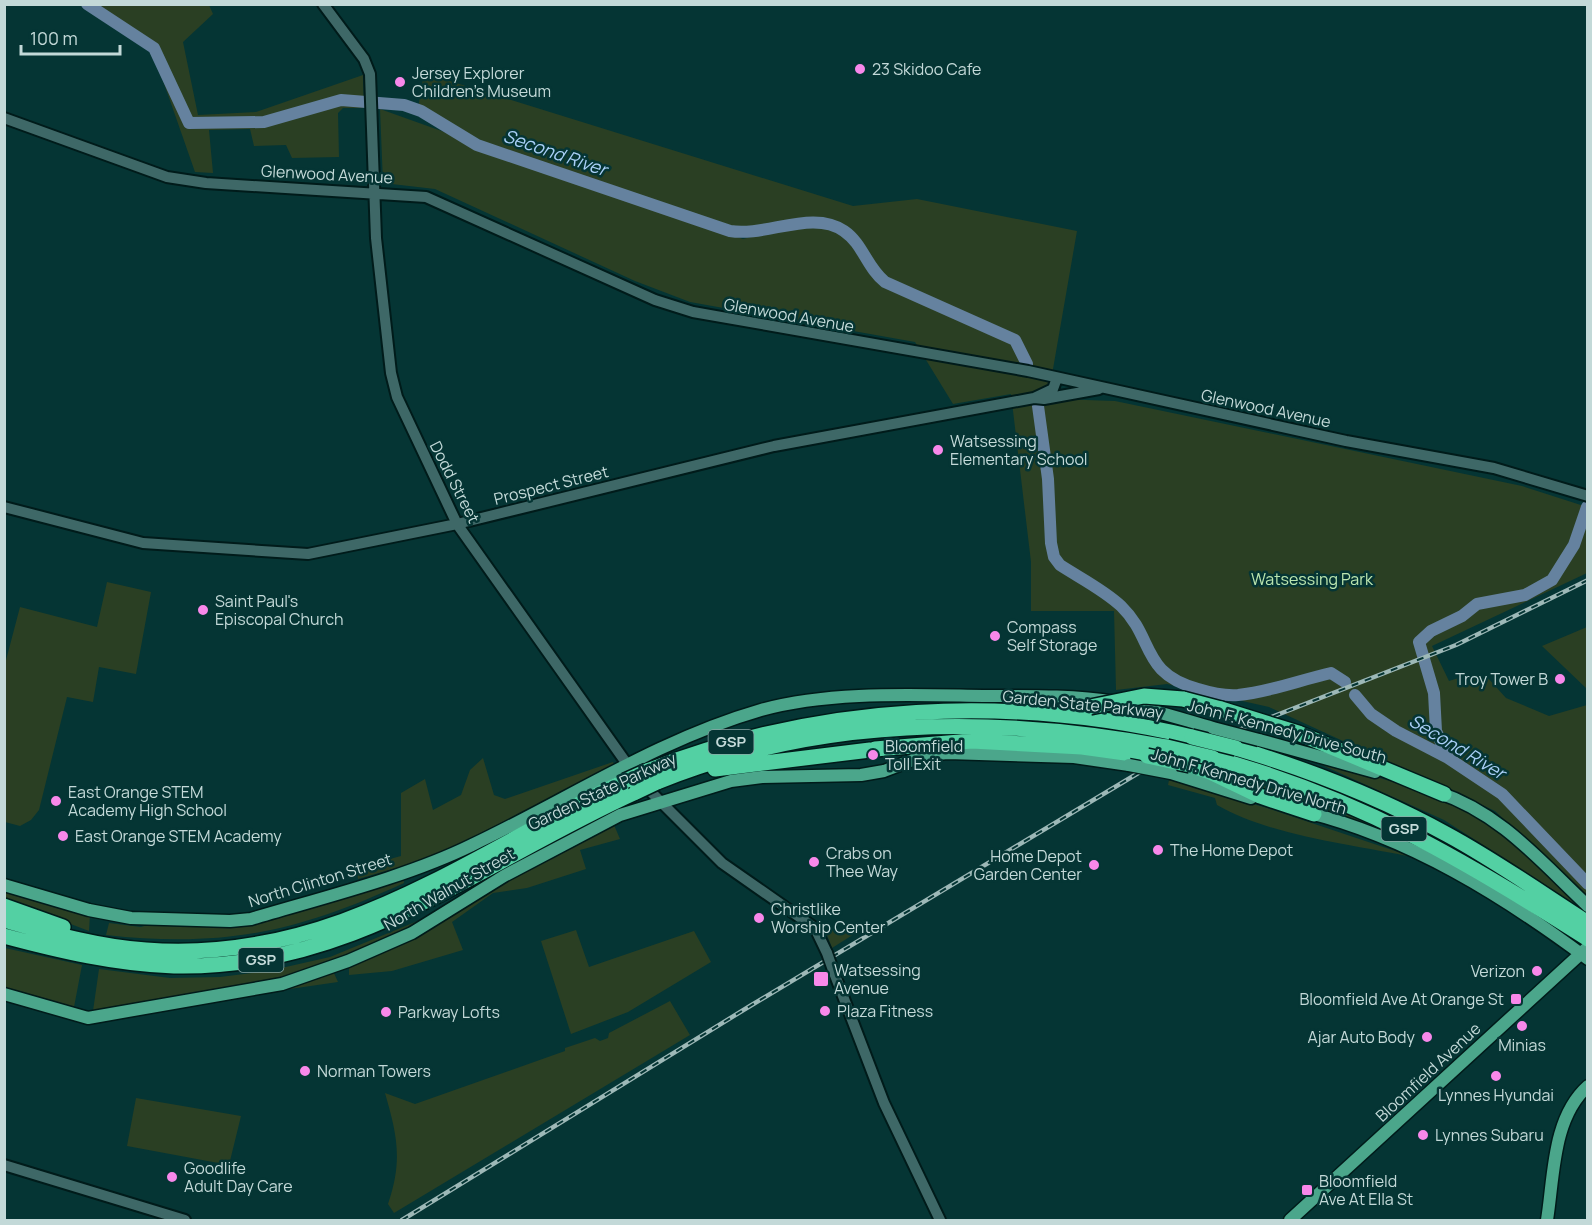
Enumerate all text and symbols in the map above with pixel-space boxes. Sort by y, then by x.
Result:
scale bar [21,18,120,56]
text: 100 m [30,26,78,50]
place label: 23 Skidoo Cafe [872,58,981,80]
place label: Jersey Explorer Children's Museum [412,62,551,102]
marker: 23 Skidoo Cafe [853,62,867,76]
marker: Jersey Explorer Children's Museum [393,75,407,89]
water label: Second River [500,123,613,182]
street label: Glenwood Avenue [261,160,393,188]
street label: Glenwood Avenue [722,293,856,337]
street label: Glenwood Avenue [1199,384,1333,432]
place label: Watsessing Elementary School [950,430,1088,470]
street label: Dodd Street [425,437,485,527]
marker: Watsessing Elementary School [931,443,945,457]
street label: Prospect Street [491,460,611,510]
park label: Watsessing Park [1251,568,1374,590]
place label: Saint Paul's Episcopal Church [215,590,344,630]
marker: Saint Paul's Episcopal Church [196,603,210,617]
place label: Compass Self Storage [1007,616,1097,656]
marker: Compass Self Storage [988,629,1002,643]
place label: Troy Tower B [1455,668,1548,690]
marker: Troy Tower B [1553,672,1567,686]
street label: Garden State Parkway [1002,685,1165,723]
street label: John F. Kennedy Drive South [1185,694,1389,768]
water label: Second River [1405,708,1512,786]
road number: GSP [708,730,754,754]
place label: Bloomfield Toll Exit [885,735,963,775]
street label: John F. Kennedy Drive North [1149,742,1349,820]
street label: Garden State Parkway [524,747,680,835]
marker: Bloomfield Toll Exit [866,748,880,762]
place label: East Orange STEM Academy High School [68,781,227,821]
marker: East Orange STEM Academy High School [49,794,63,808]
road number: GSP [1382,817,1426,841]
place label: East Orange STEM Academy [75,825,282,847]
marker: East Orange STEM Academy [56,829,70,843]
place label: The Home Depot [1170,839,1293,861]
place label: Crabs on Thee Way [826,842,899,882]
street label: North Walnut Street [380,843,518,935]
marker: The Home Depot [1151,843,1165,857]
place label: Home Depot Garden Center [974,845,1082,885]
street label: North Clinton Street [246,848,394,912]
marker: Crabs on Thee Way [807,855,821,869]
marker: Home Depot Garden Center [1087,858,1101,872]
place label: Christlike Worship Center [771,898,886,938]
marker: Christlike Worship Center [752,911,766,925]
road number: GSP [238,948,284,972]
place label: Watsessing Avenue [834,959,921,999]
place label: Verizon [1471,960,1525,982]
marker: Verizon [1530,964,1544,978]
marker: Watsessing Avenue [812,970,830,988]
place label: Bloomfield Ave At Orange St [1300,988,1504,1010]
marker: Bloomfield Ave At Orange St [1509,992,1523,1006]
place label: Plaza Fitness [837,1000,933,1022]
place label: Parkway Lofts [398,1001,500,1023]
marker: Plaza Fitness [818,1004,832,1018]
marker: Parkway Lofts [379,1005,393,1019]
street label: Bloomfield Avenue [1371,1017,1485,1127]
marker: Minias [1515,1019,1529,1033]
place label: Ajar Auto Body [1307,1026,1416,1048]
marker: Ajar Auto Body [1420,1030,1434,1044]
place label: Minias [1498,1034,1546,1056]
place label: Norman Towers [317,1060,431,1082]
marker: Norman Towers [298,1064,312,1078]
marker: Lynnes Hyundai [1489,1069,1503,1083]
place label: Lynnes Hyundai [1438,1084,1554,1106]
place label: Lynnes Subaru [1435,1124,1544,1146]
marker: Lynnes Subaru [1416,1128,1430,1142]
place label: Goodlife Adult Day Care [184,1157,293,1197]
marker: Goodlife Adult Day Care [165,1170,179,1184]
place label: Bloomfield Ave At Ella St [1319,1170,1413,1210]
marker: Bloomfield Ave At Ella St [1300,1183,1314,1197]

